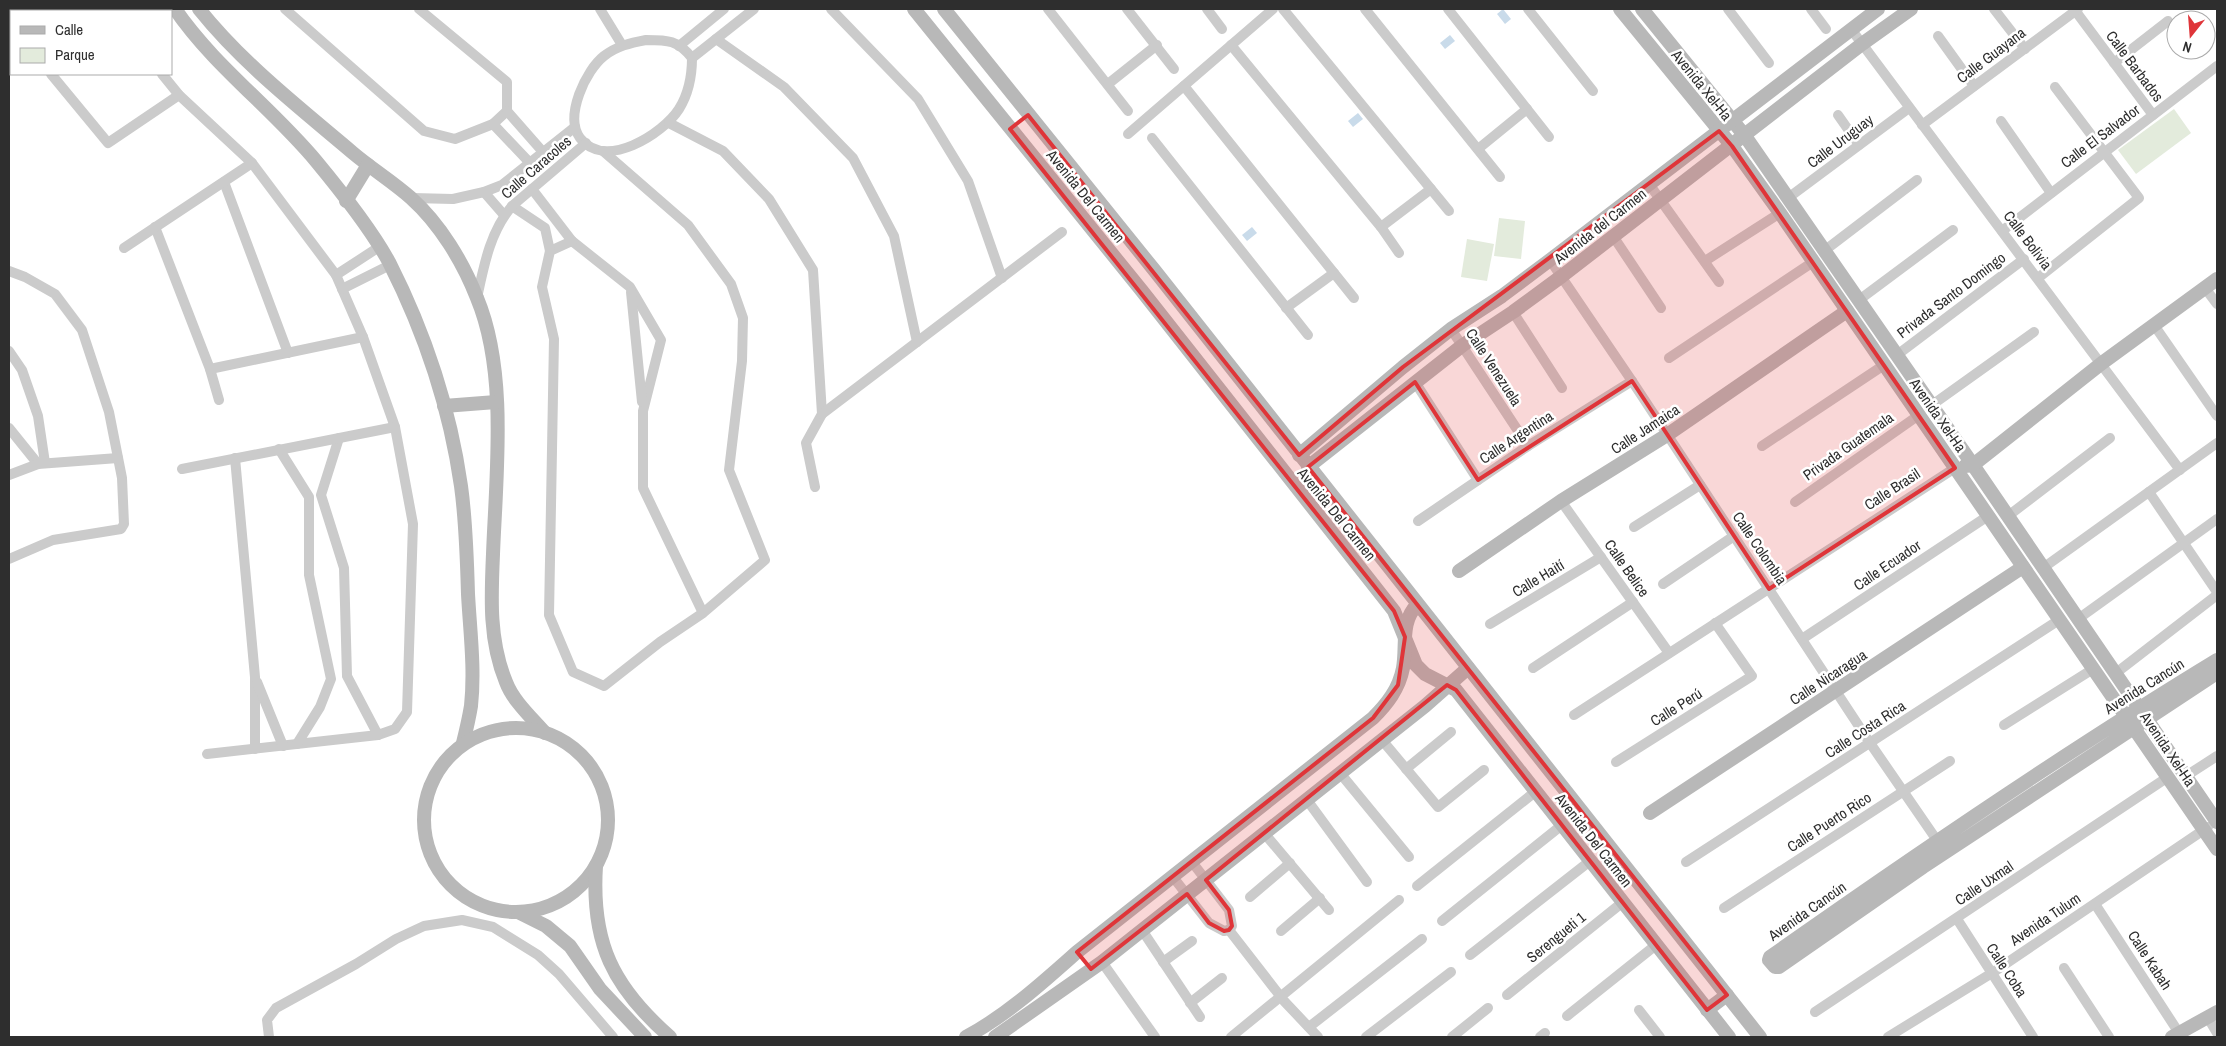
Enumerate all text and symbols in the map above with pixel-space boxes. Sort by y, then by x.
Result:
legend [10,10,172,75]
north arrow [2166,10,2216,60]
text: Calle [55,19,83,40]
street label: Calle Guayana [1952,22,2030,88]
street label: Calle Barbados [2101,26,2169,106]
text: N [2181,38,2194,57]
text: Parque [55,44,95,65]
street label: Avenida Xel-Ha [1666,44,1737,125]
street label: Calle El Salvador [2056,99,2144,173]
street label: Calle Uruguay [1803,109,1878,173]
street label: Calle Caracoles [496,131,576,203]
street label: Avenida Del Carmen [1041,144,1130,247]
street label: Avenida del Carmen [1549,183,1651,269]
street label: Calle Bolivia [1999,206,2057,274]
street label: Privada Santo Domingo [1892,247,2010,343]
street label: Calle Venezuela [1461,324,1527,410]
street label: Avenida Xel-Ha [1904,373,1971,456]
street label: Calle Jamaica [1607,399,1684,459]
street label: Calle Argentina [1475,405,1557,469]
street label: Privada Guatemala [1799,407,1898,485]
street label: Avenida Del Carmen [1292,462,1381,565]
street label: Calle Brasil [1860,463,1924,515]
street label: Calle Colombia [1728,507,1792,589]
street label: Calle Belice [1600,535,1655,601]
street label: Calle Ecuador [1849,535,1925,595]
street label: Calle Haití [1508,554,1569,602]
street label: Calle Nicaragua [1785,644,1871,710]
street label: Avenida Cancún [2099,653,2188,719]
street label: Calle Perú [1646,683,1706,731]
street label: Calle Costa Rica [1821,695,1910,763]
street label: Avenida Xel-Ha [2135,707,2201,790]
street label: Calle Puerto Rico [1783,787,1875,857]
street label: Avenida Del Carmen [1550,788,1637,891]
street label: Calle Uxmal [1951,856,2017,910]
street label: Avenida Cancún [1763,876,1850,946]
street label: Avenida Tulum [2005,888,2085,951]
street label: Serengueti 1 [1522,907,1590,967]
street label: Calle Kabah [2123,926,2177,994]
street label: Calle Coba [1982,939,2032,1001]

